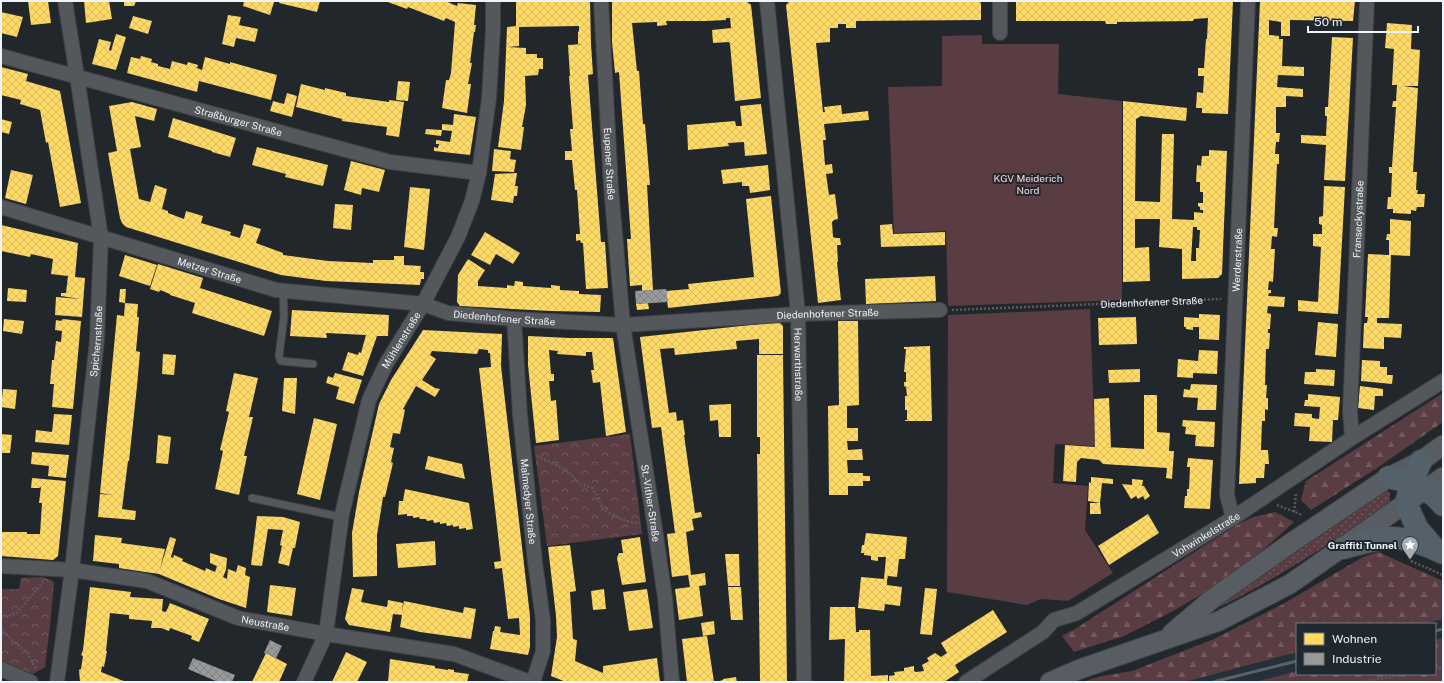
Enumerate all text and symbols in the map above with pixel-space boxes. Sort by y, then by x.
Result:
scale bar [1308,8,1418,34]
text: 50 m [1314,15,1342,29]
street label: Straßburger Straße [193,103,284,138]
street label: Eupener Straße [602,127,618,201]
park label: KGV Meiderich Nord [993,172,1063,196]
street label: Franseckystraße [1350,180,1366,258]
street label: Werderstraße [1230,228,1244,292]
street label: Metzer Straße [176,255,243,285]
street label: Diedenhofener Straße [1100,294,1204,310]
street label: Spichernstraße [87,305,104,377]
street label: Diedenhofener Straße [776,306,879,321]
street label: Diedenhofener Straße [453,308,556,327]
street label: Mühlenstraße [379,309,423,371]
street label: Herwarthstraße [792,328,805,402]
street label: Malmedyer Straße [518,458,539,545]
street label: St.-Vither-Straße [639,463,663,543]
street label: Vohwinkelstraße [1170,509,1242,560]
place icon: Graffiti Tunnel [1400,535,1420,560]
place label: Graffiti Tunnel [1328,539,1397,551]
street label: Neustraße [240,613,291,633]
legend [1296,623,1436,675]
text: Wohnen [1332,632,1377,646]
text: Industrie [1332,652,1382,666]

